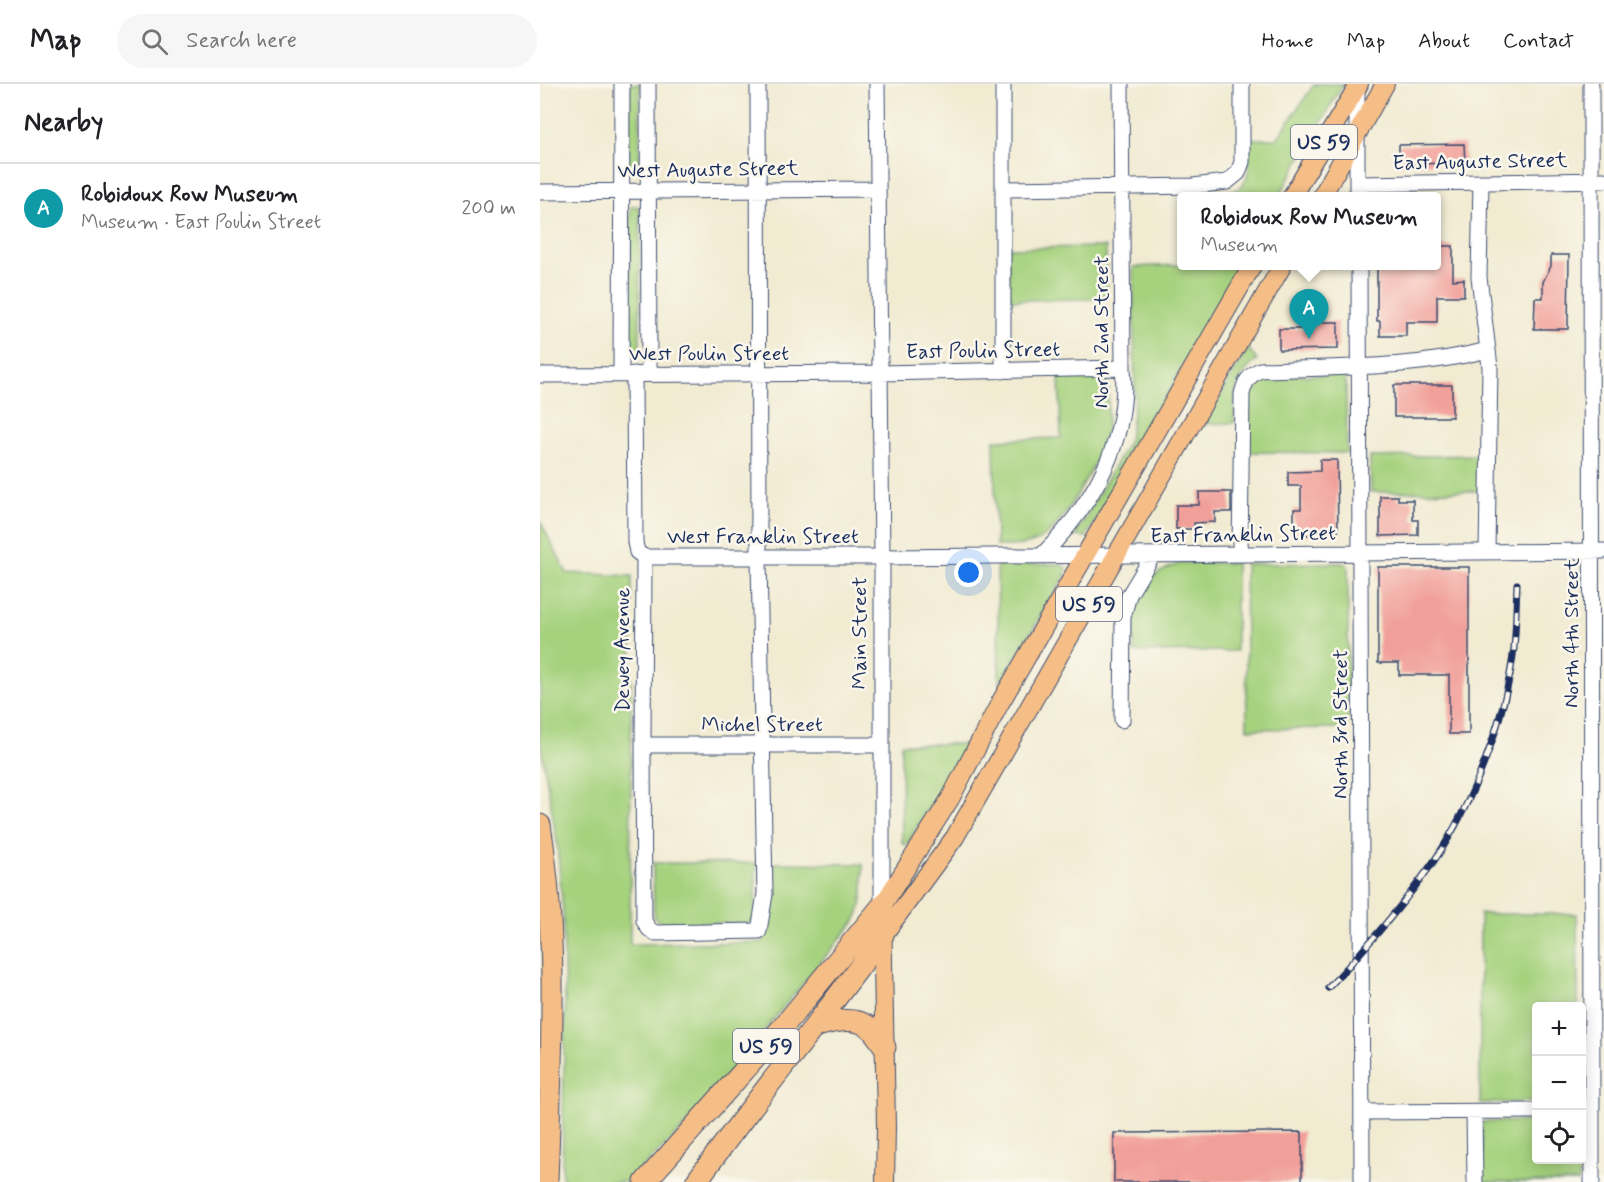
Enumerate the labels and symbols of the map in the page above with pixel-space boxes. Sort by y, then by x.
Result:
road number: US 59 [1291,125,1357,159]
street label: East Auguste Street [1392,146,1568,178]
street label: West Auguste Street [617,154,799,186]
street label: North 2nd Street [1088,256,1116,408]
pin: A [1290,290,1328,339]
street label: East Poulin Street [906,336,1061,366]
street label: West Poulin Street [629,340,789,368]
street label: East Franklin Street [1150,519,1336,551]
street label: West Franklin Street [667,523,859,551]
street label: North 4th Street [1558,557,1586,708]
your location [954,558,983,587]
street label: Main Street [846,577,874,689]
road number: US 59 [1056,587,1122,621]
street label: Dewey Avenue [609,588,637,712]
street label: North 3rd Street [1327,649,1355,799]
street label: Michel Street [701,711,823,739]
road number: US 59 [733,1029,799,1063]

